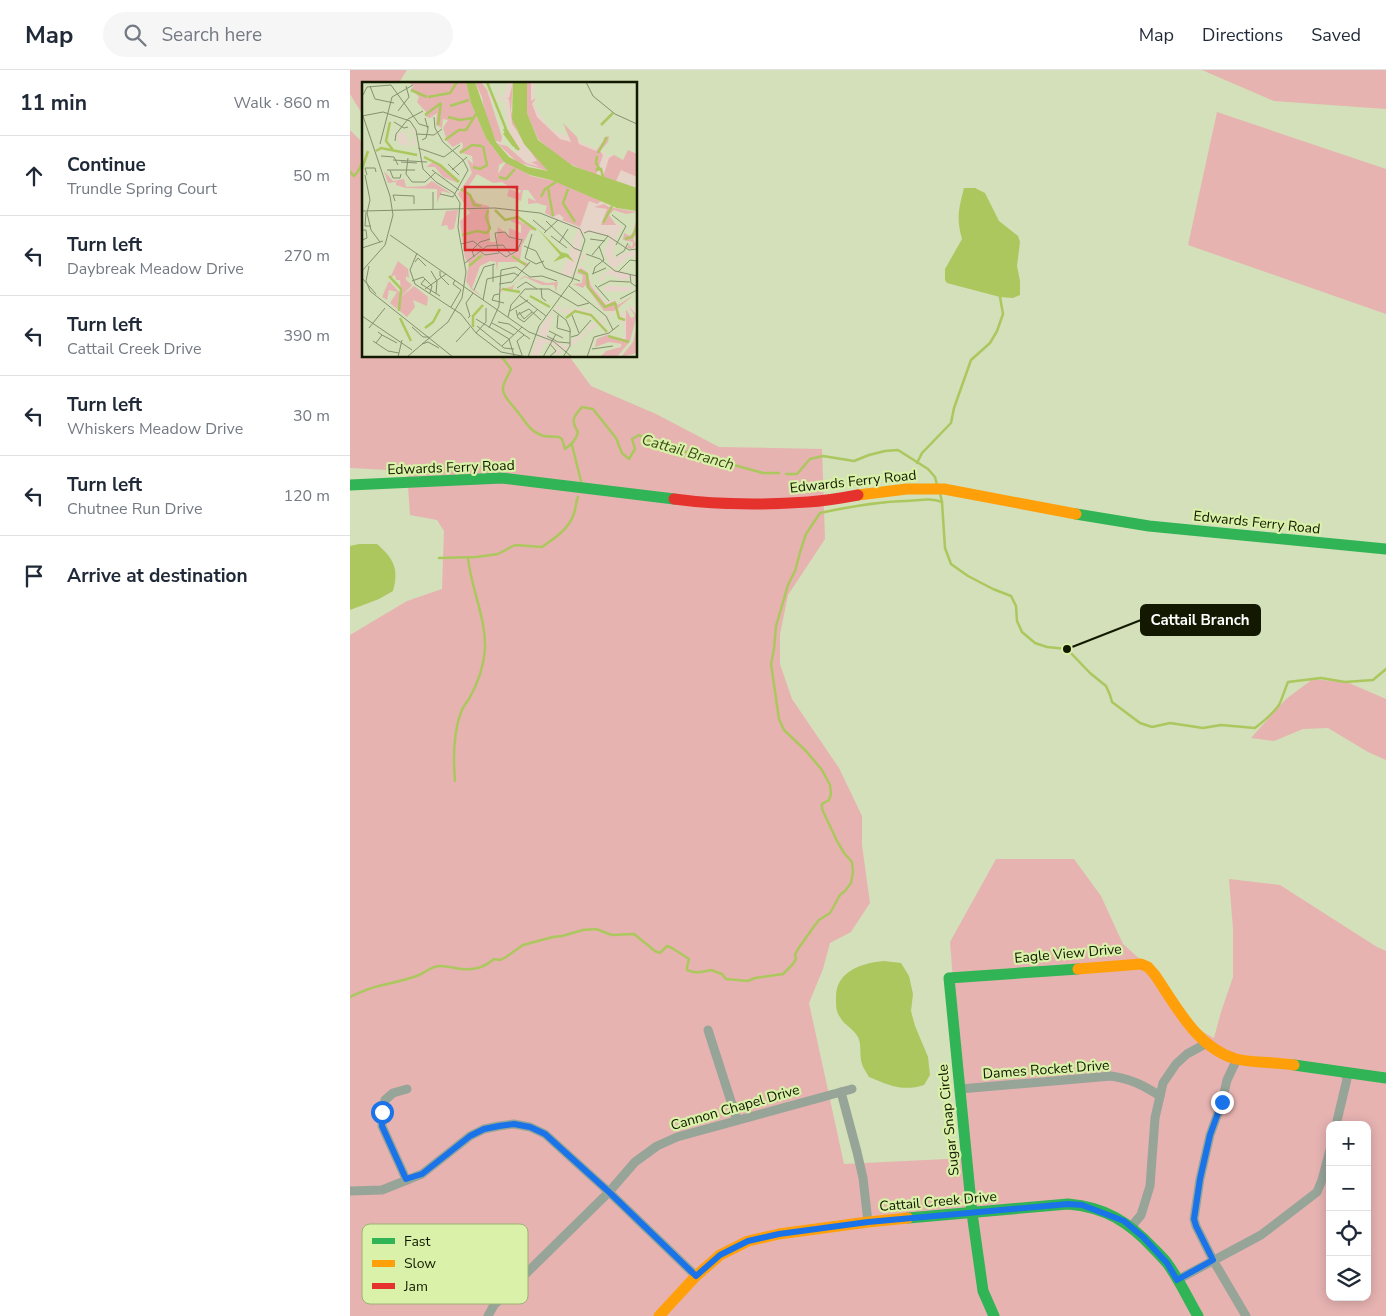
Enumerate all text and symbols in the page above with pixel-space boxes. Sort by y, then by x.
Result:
search box [103,12,453,57]
text: Map [25,19,73,51]
icon: search [121,21,149,49]
text: Search here [161,22,262,48]
text: Map [1139,23,1174,47]
text: Directions [1202,23,1283,47]
text: Saved [1311,23,1361,47]
inset map [362,82,638,358]
text: 11 min [20,89,87,117]
text: Walk · 860 m [234,92,330,114]
text: Continue [67,152,146,178]
icon: ahead [20,162,48,190]
text: 50 m [293,165,330,187]
text: Trundle Spring Court [67,178,217,200]
text: Turn left [67,232,142,258]
icon: left [20,242,48,270]
text: 270 m [283,245,330,267]
text: Daybreak Meadow Drive [67,258,244,280]
text: Turn left [67,312,142,338]
icon: left [20,322,48,350]
text: 390 m [283,325,330,347]
text: Cattail Creek Drive [67,338,202,360]
text: Turn left [67,392,142,418]
icon: left [20,402,48,430]
text: 30 m [293,405,330,427]
text: Whiskers Meadow Drive [67,418,243,440]
water label: Cattail Branch [639,429,737,475]
street label: Edwards Ferry Road [387,456,515,479]
street label: Edwards Ferry Road [789,465,917,498]
text: Turn left [67,472,142,498]
icon: left [20,482,48,510]
text: 120 m [283,485,330,507]
text: Chutnee Run Drive [67,498,202,520]
street label: Edwards Ferry Road [1193,506,1321,539]
icon: arrive [20,562,48,590]
text: Arrive at destination [67,563,248,589]
callout: Cattail Branch [1141,605,1260,635]
text: Cattail Branch [1150,610,1250,630]
street label: Eagle View Drive [1014,939,1122,968]
street label: Dames Rocket Drive [982,1056,1110,1083]
street label: Sugar Snap Circle [933,1063,964,1177]
street label: Cannon Chapel Drive [668,1080,802,1135]
route end [1211,1091,1234,1114]
route start [371,1101,394,1124]
map controls [1326,1121,1371,1301]
button: + [1326,1121,1371,1166]
button: − [1326,1166,1371,1211]
street label: Cattail Creek Drive [879,1187,997,1216]
button: locate [1326,1211,1371,1256]
legend [362,1224,528,1304]
text: Fast [404,1232,430,1251]
text: Slow [404,1254,436,1273]
button: layers [1326,1256,1371,1301]
text: Jam [403,1277,428,1296]

